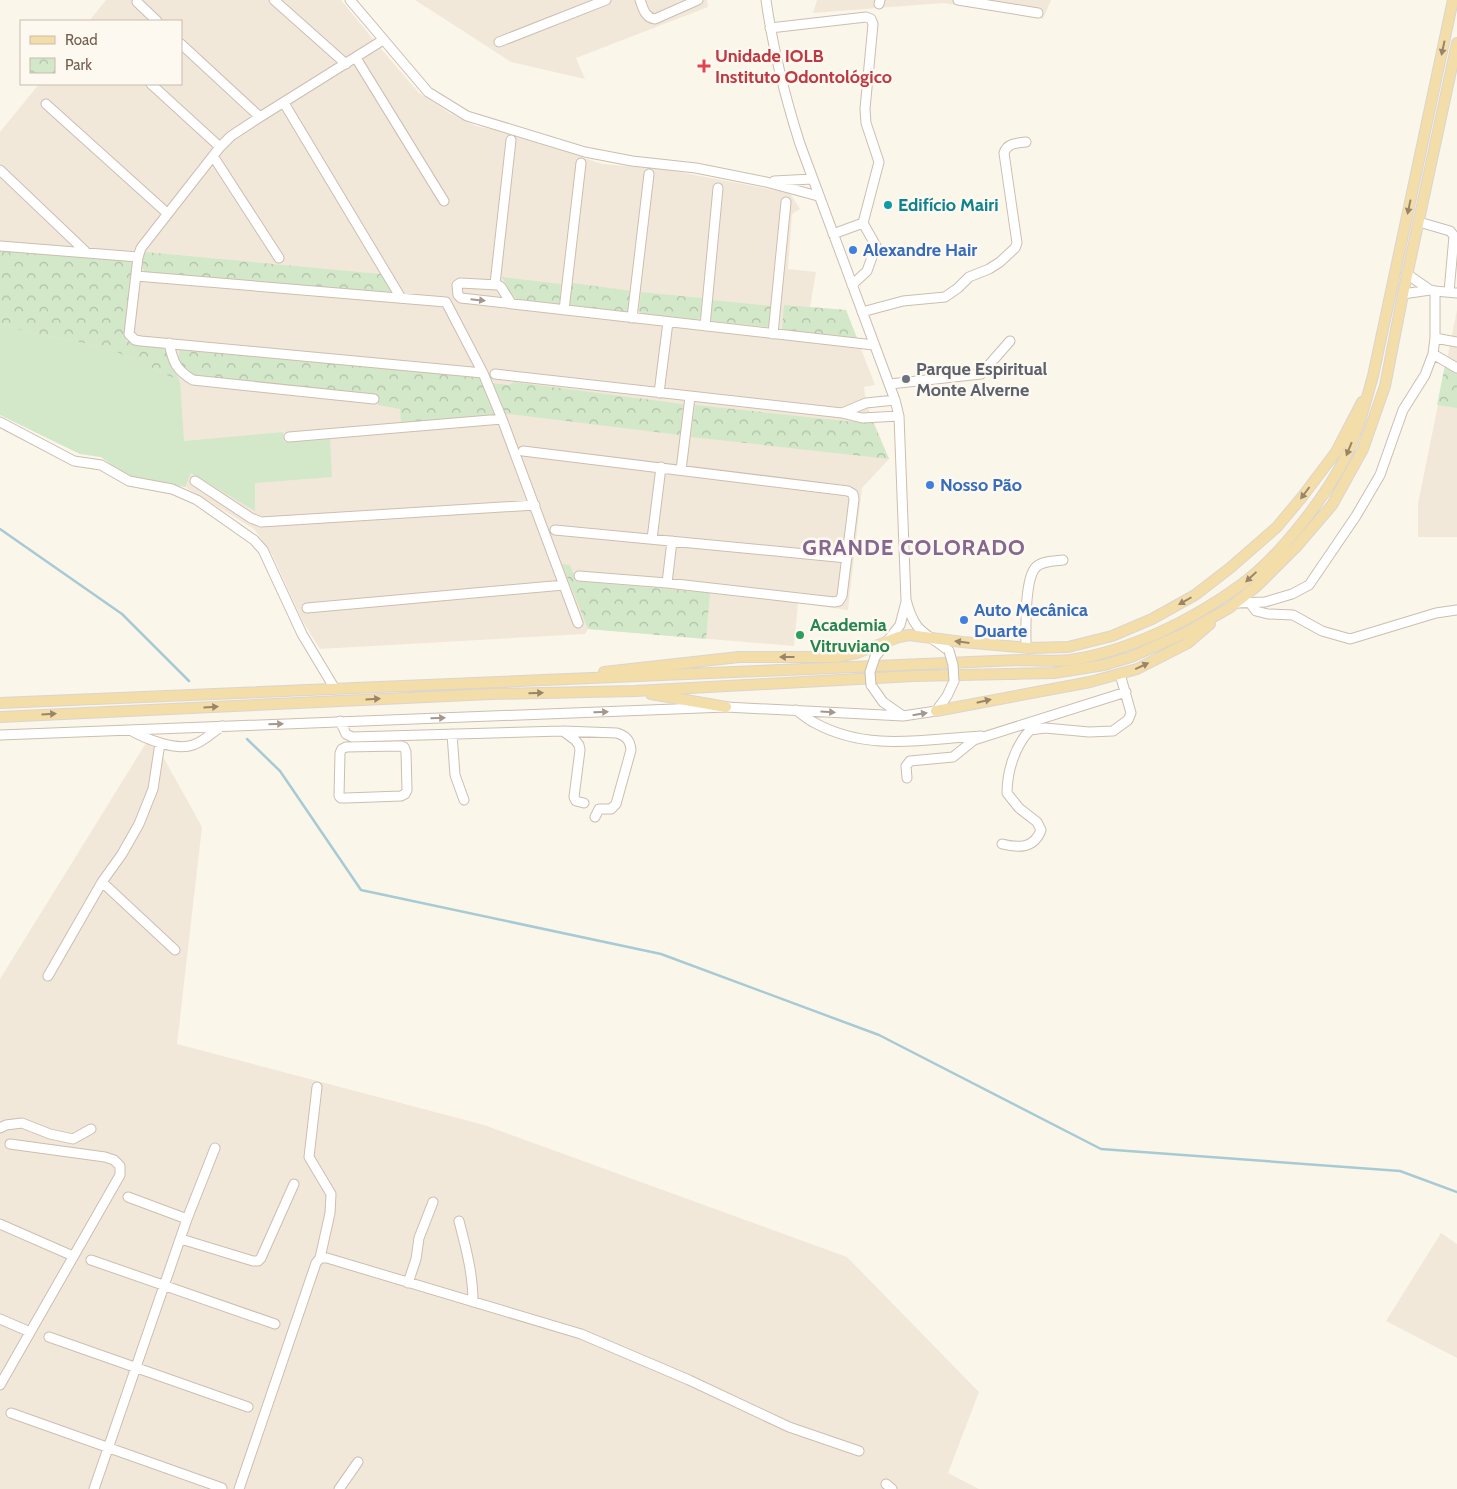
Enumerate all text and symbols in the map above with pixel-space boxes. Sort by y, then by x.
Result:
legend [20,20,182,85]
text: Road [65,31,98,49]
one-way arrow [1439,40,1447,55]
place label: Unidade IOLB Instituto Odontológico [715,45,892,88]
text: Park [65,56,92,74]
marker: Unidade IOLB Instituto Odontológico [697,59,711,73]
place label: Edifício Mairi [898,194,999,216]
marker: Edifício Mairi [882,199,894,211]
one-way arrow [1405,199,1413,214]
place label: Alexandre Hair [863,239,977,261]
marker: Alexandre Hair [847,244,859,256]
one-way arrow [471,296,487,304]
place label: Parque Espiritual Monte Alverne [916,358,1048,401]
marker: Parque Espiritual Monte Alverne [900,373,912,385]
one-way arrow [1345,442,1353,457]
place label: Nosso Pão [940,474,1022,496]
marker: Nosso Pão [924,479,936,491]
one-way arrow [1300,486,1310,500]
district label: GRANDE COLORADO [802,534,1026,561]
one-way arrow [1245,571,1257,583]
one-way arrow [1178,596,1191,605]
place label: Auto Mecânica Duarte [974,599,1088,642]
place label: Academia Vitruviano [810,614,890,657]
marker: Auto Mecânica Duarte [958,614,970,626]
marker: Academia Vitruviano [794,629,806,641]
one-way arrow [954,637,970,645]
one-way arrow [779,653,795,661]
one-way arrow [1135,662,1149,670]
one-way arrow [528,689,544,697]
one-way arrow [366,695,382,703]
one-way arrow [976,697,992,705]
one-way arrow [203,702,219,710]
one-way arrow [593,708,609,716]
one-way arrow [820,708,836,716]
one-way arrow [41,710,57,718]
one-way arrow [912,710,928,718]
one-way arrow [431,713,447,721]
one-way arrow [268,719,284,727]

